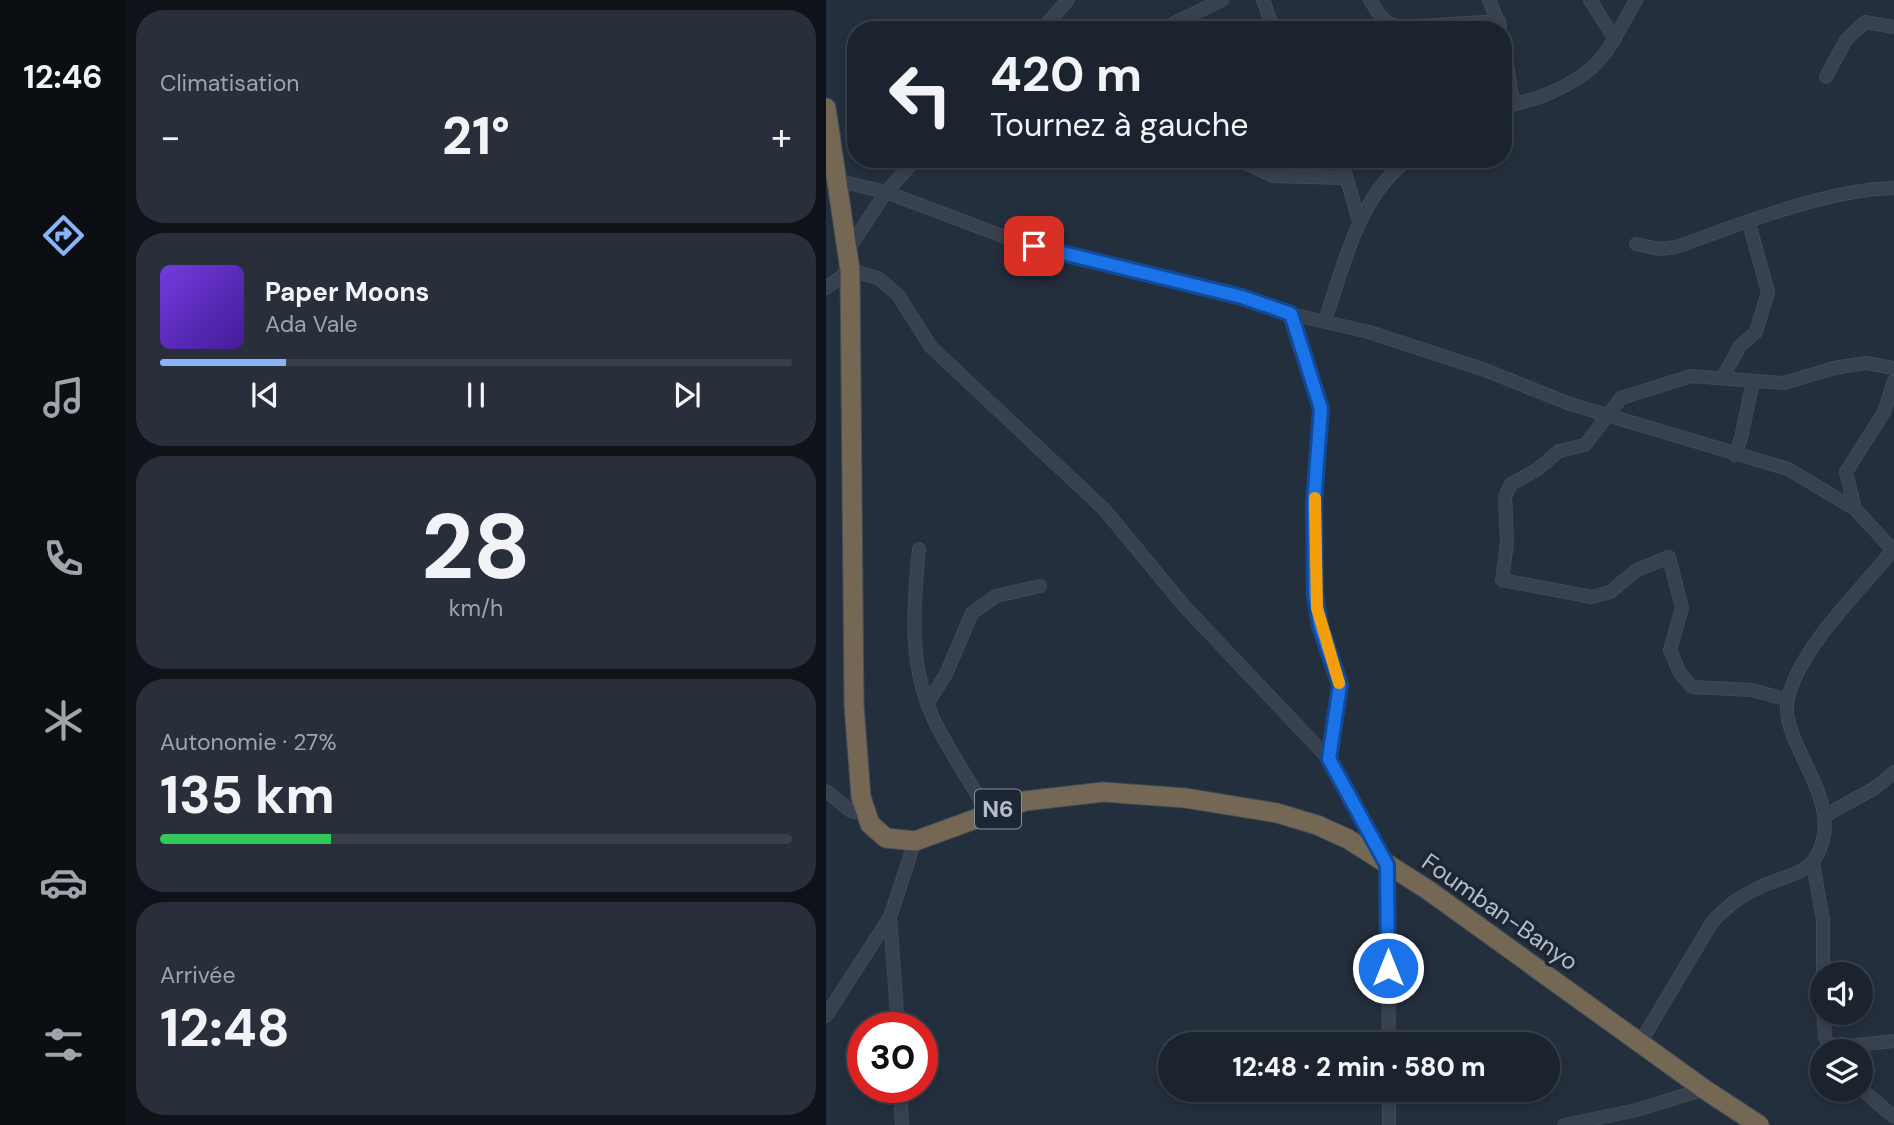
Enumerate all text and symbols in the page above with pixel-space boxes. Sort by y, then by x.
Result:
text: 420 m [990,42,1142,106]
icon: left [875,49,966,140]
text: 12:46 [23,56,103,98]
text: Climatisation [160,68,299,98]
text: 21° [442,102,510,170]
text: Tournez à gauche [990,104,1248,146]
text: − [160,112,181,162]
text: + [771,112,792,162]
icon: directions [39,211,88,260]
pin [1004,216,1064,276]
icon: arrive [1015,227,1053,265]
text: Paper Moons [265,275,429,309]
text: Ada Vale [265,309,358,339]
icon: music [39,373,88,422]
icon: previous [246,376,284,414]
icon: pause [457,376,495,414]
icon: next [668,376,706,414]
text: 28 [421,488,531,606]
icon: phone [39,534,88,583]
text: km/h [449,593,503,623]
icon: climate [39,696,88,745]
text: Autonomie · 27% [160,727,336,757]
text: 135 km [160,761,335,829]
road number: N6 [975,790,1021,828]
street label: Foumban-Banyo [1416,846,1585,977]
icon: car [39,858,88,907]
position arrow [1351,931,1425,1005]
text: Arrivée [160,960,236,990]
map controls [1810,962,1873,1102]
button: sound [1810,962,1873,1025]
text: 12:48 [160,994,290,1062]
speed limit sign: 30 [847,1012,938,1103]
icon: filters [39,1020,88,1069]
button: layers [1810,1039,1873,1102]
text: 12:48 · 2 min · 580 m [1232,1050,1486,1084]

